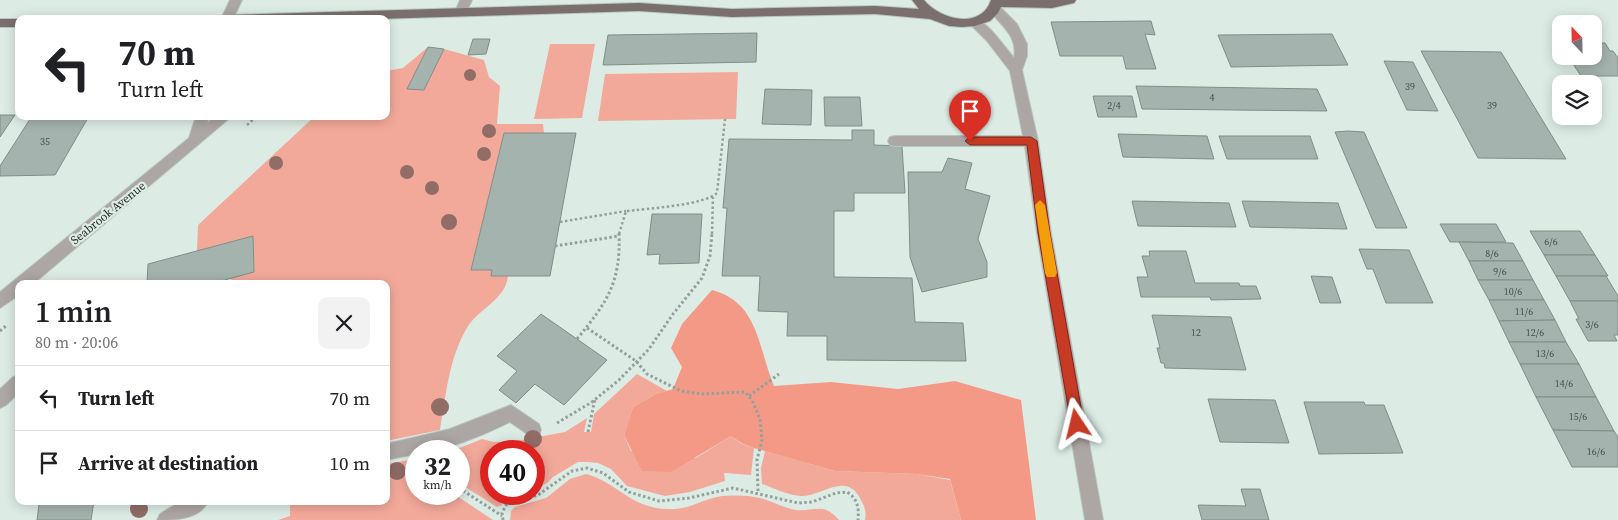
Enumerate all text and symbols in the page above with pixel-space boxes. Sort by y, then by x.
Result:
north arrow [1552,15,1602,65]
map controls [1552,15,1602,125]
text: 70 m [118,29,195,77]
icon: left [35,35,100,100]
text: Turn left [118,74,203,104]
button: layers [1552,75,1602,125]
house number: 39 [1405,80,1415,93]
pin [949,90,991,141]
house number: 4 [1210,91,1215,104]
icon: arrive [956,97,984,125]
house number: 2/4 [1107,99,1121,112]
house number: 39 [1487,99,1497,112]
house number: 35 [40,135,50,148]
street label: Seabrook Avenue [67,178,149,248]
house number: 6/6 [1544,235,1558,248]
house number: 8/6 [1485,247,1499,260]
house number: 9/6 [1493,265,1507,278]
house number: 10/6 [1504,285,1522,298]
text: 1 min [35,291,112,332]
button: close [318,297,370,349]
house number: 11/6 [1515,305,1533,318]
house number: 3/6 [1585,318,1599,331]
house number: 12 [1191,326,1201,339]
house number: 12/6 [1526,326,1544,339]
text: 80 m · 20:06 [35,331,118,353]
house number: 13/6 [1536,347,1554,360]
house number: 14/6 [1555,377,1573,390]
icon: left [35,384,63,412]
text: Turn left [78,385,154,411]
text: 70 m [329,385,370,411]
position arrow [1050,397,1102,449]
house number: 15/6 [1569,410,1587,423]
speed limit sign: 40 [480,440,545,505]
house number: 16/6 [1587,445,1605,458]
icon: arrive [35,449,63,477]
text: 32 [424,449,451,483]
text: Arrive at destination [78,450,258,476]
text: 10 m [329,450,370,476]
text: km/h [423,477,452,493]

